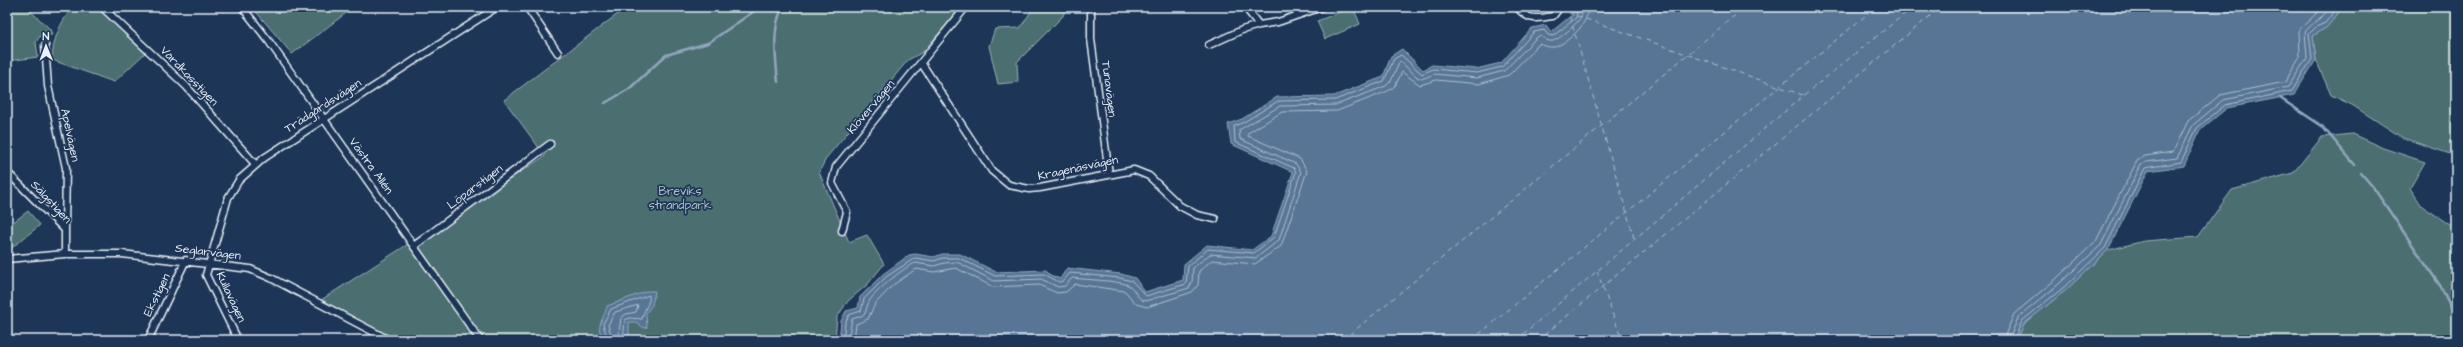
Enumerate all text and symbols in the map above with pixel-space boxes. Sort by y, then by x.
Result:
north arrow [26,26,66,66]
text: N [42,29,50,44]
street label: Vårdkasstigen [155,42,222,110]
street label: Tunavägen [1096,60,1121,118]
street label: Trädgårdsvägen [281,75,365,138]
street label: Klövervägen [843,76,900,138]
street label: Apelvägen [55,107,84,163]
street label: Västra Allén [345,134,397,198]
street label: Kragenäsvägen [1036,151,1120,186]
street label: Löparstigen [444,160,507,214]
street label: Sälgstigen [26,177,75,228]
park label: Breviks strandpark [649,183,712,214]
street label: Seglarvägen [174,240,242,265]
street label: Kullavägen [211,269,250,326]
street label: Ekstigen [139,271,176,320]

